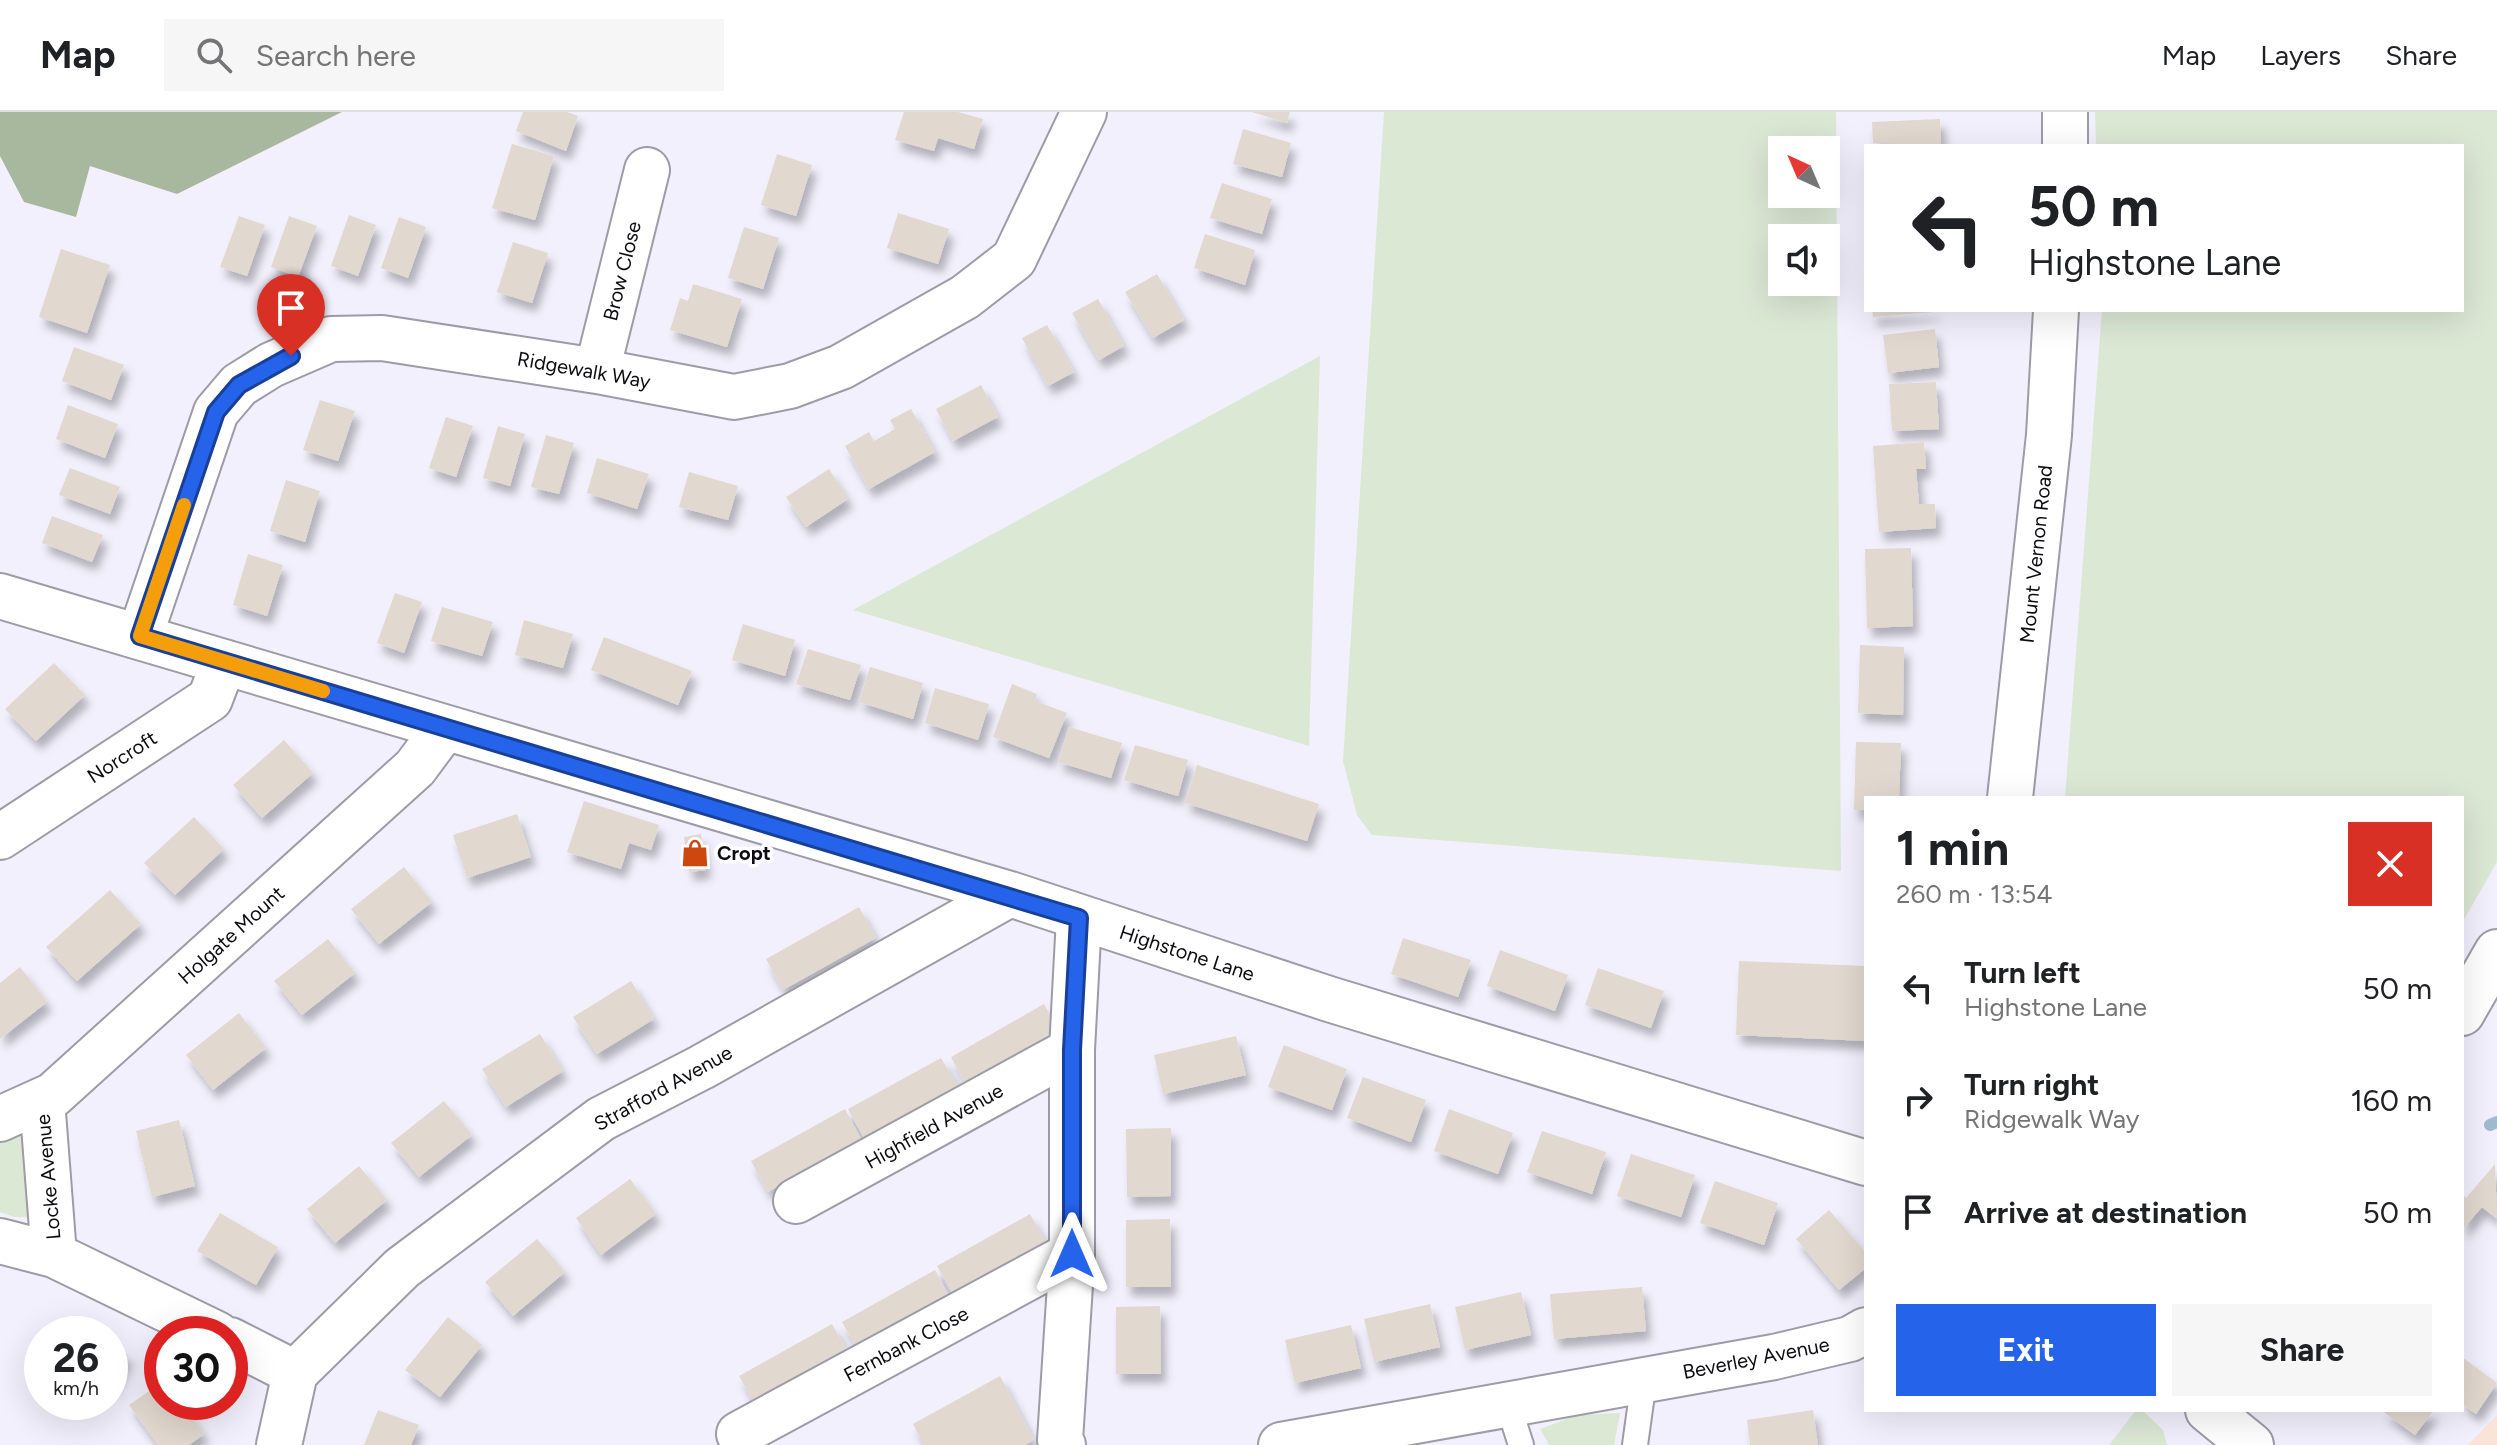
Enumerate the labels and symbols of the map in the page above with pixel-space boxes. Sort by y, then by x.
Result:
north arrow [1768,136,1840,208]
street label: Brow Close [598,219,646,323]
pin [257,274,325,356]
street label: Ridgewalk Way [515,346,653,394]
street label: Mount Vernon Road [2015,464,2057,644]
street label: Norcroft [83,726,161,788]
shop icon: Cropt [680,838,710,868]
place label: Cropt [717,841,771,865]
street label: Holgate Mount [173,881,289,989]
street label: Highstone Lane [1116,920,1258,986]
street label: Strafford Avenue [590,1040,736,1136]
street label: Highfield Avenue [861,1078,1007,1174]
street label: Locke Avenue [31,1113,65,1241]
position arrow [1030,1212,1114,1296]
street label: Fernbank Close [839,1301,973,1387]
speed limit sign: 30 [144,1316,248,1420]
street label: Beverley Avenue [1681,1332,1831,1384]

